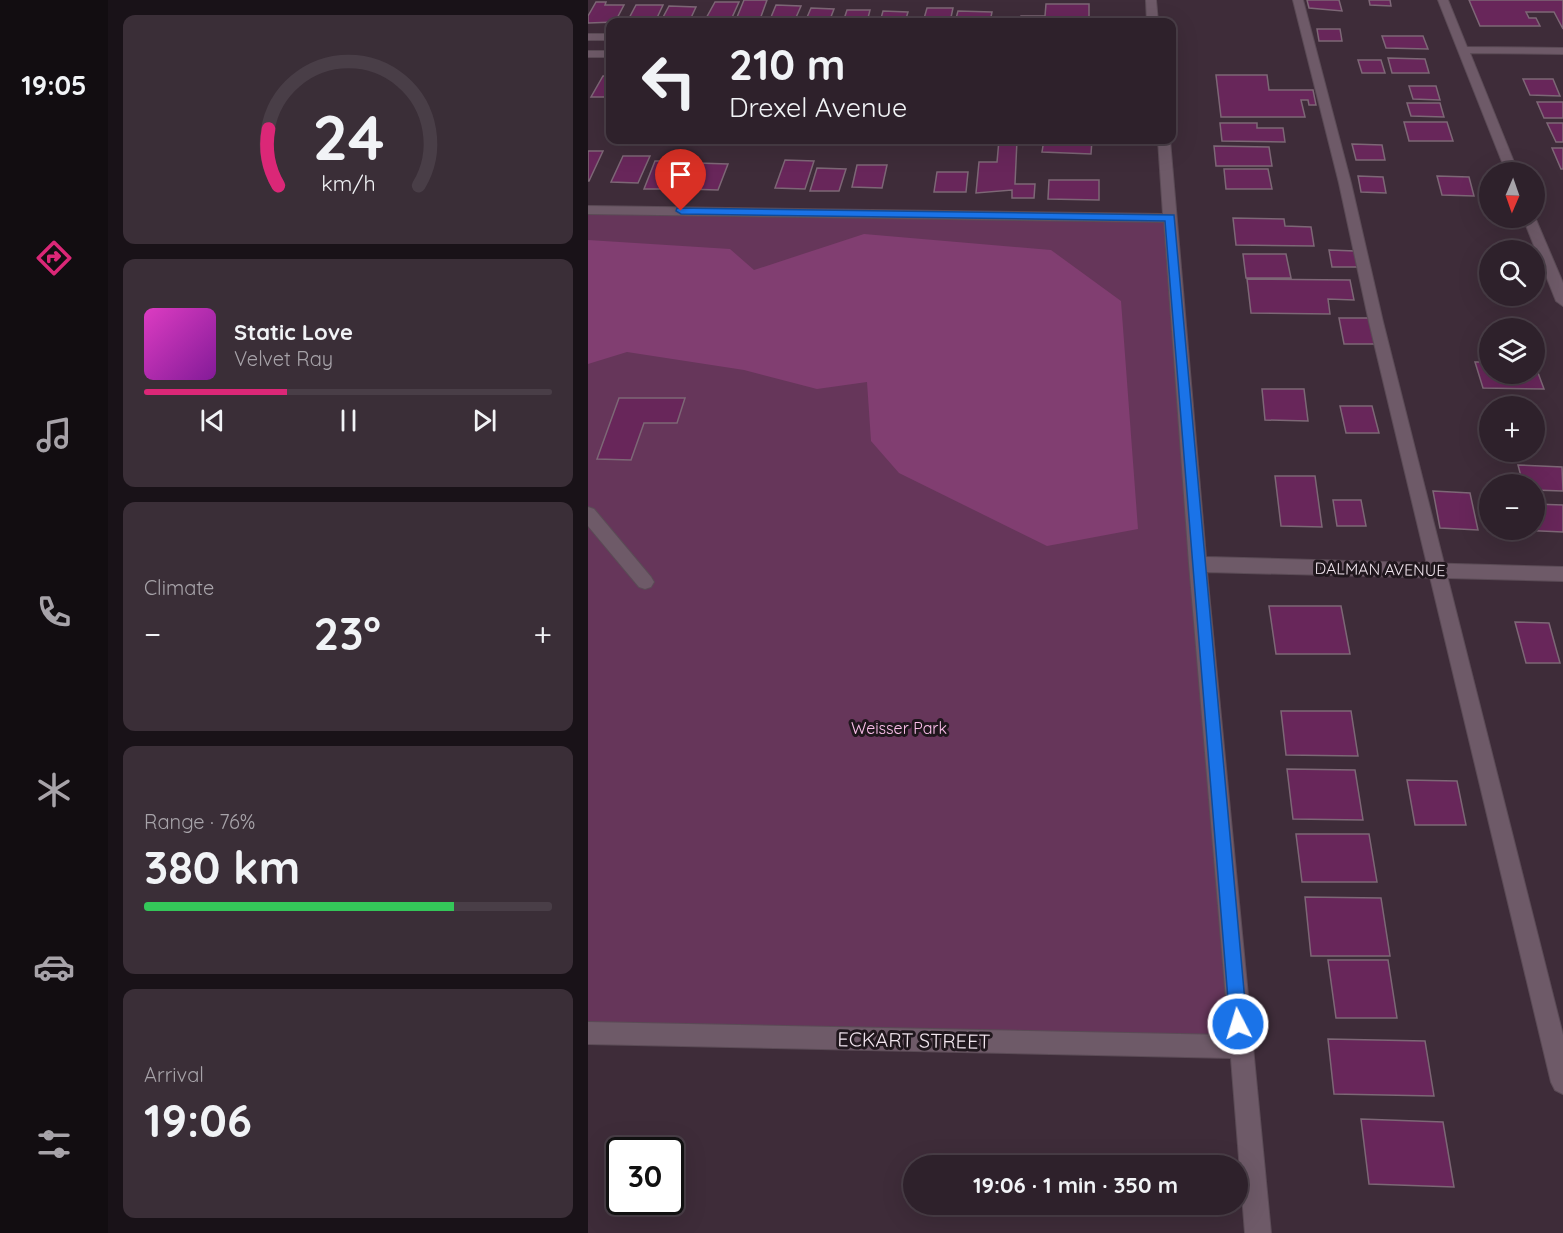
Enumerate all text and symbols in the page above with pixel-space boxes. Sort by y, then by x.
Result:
text: 210 m [729,38,846,91]
icon: left [630,42,708,120]
text: 19:05 [21,68,87,102]
text: Drexel Avenue [729,90,907,124]
text: 24 [312,98,384,176]
pin [655,149,706,211]
icon: arrive [664,158,697,191]
north arrow [1479,162,1545,228]
map controls [1479,162,1545,540]
text: km/h [321,171,375,197]
icon: directions [33,237,75,279]
button: search [1479,240,1545,306]
text: Static Love [234,318,353,346]
button: layers [1479,318,1545,384]
text: Velvet Ray [234,346,333,371]
button: + [1479,396,1545,462]
icon: previous [196,404,229,437]
icon: pause [332,404,365,437]
icon: next [468,404,501,437]
icon: music [33,414,75,456]
button: − [1479,474,1545,540]
street label: DALMAN AVENUE [1315,558,1445,580]
text: Climate [144,575,214,600]
icon: phone [33,591,75,633]
text: 23° [314,605,381,661]
text: − [144,613,161,654]
text: + [533,613,552,654]
park label: Weisser Park [851,718,947,738]
icon: climate [33,769,75,811]
text: Range · 76% [144,809,255,834]
text: 380 km [144,839,300,895]
icon: car [33,946,75,988]
position arrow [1206,992,1270,1056]
street label: ECKART STREET [837,1026,991,1054]
text: Arrival [144,1062,204,1087]
text: 19:06 [144,1092,252,1148]
icon: filters [33,1123,75,1165]
speed limit sign: 30 [606,1137,684,1215]
text: 19:06 · 1 min · 350 m [973,1171,1178,1199]

